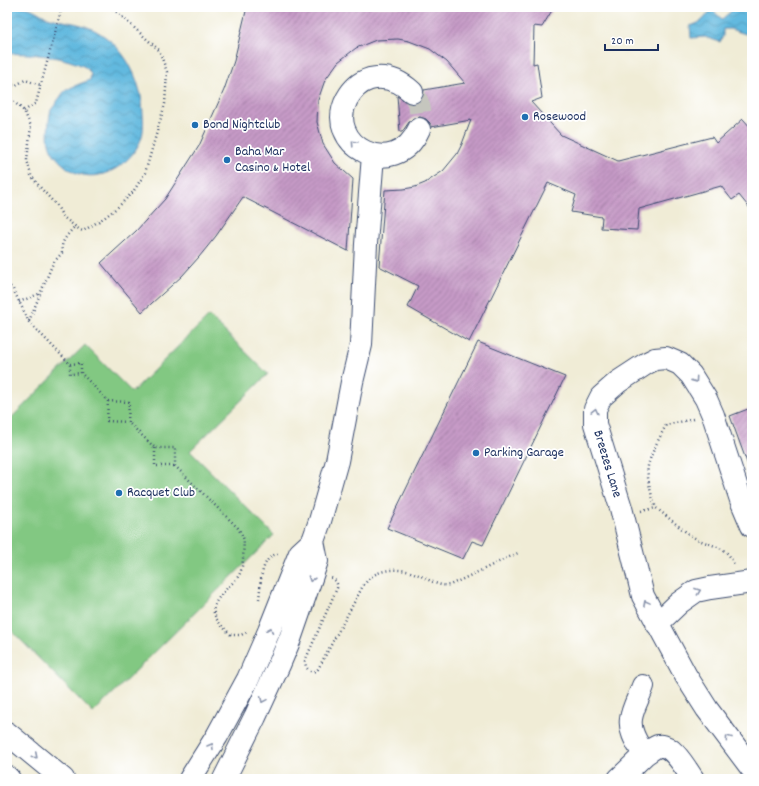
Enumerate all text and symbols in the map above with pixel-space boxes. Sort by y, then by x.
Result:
scale bar [605,26,658,52]
text: 20 m [611,33,634,50]
place label: Rosewood [533,107,586,127]
marker: Rosewood [520,112,530,122]
place label: Bond Nightclub [203,115,280,135]
marker: Bond Nightclub [190,120,200,130]
one-way arrow [351,140,358,148]
place label: Baha Mar Casino & Hotel [235,142,311,178]
marker: Baha Mar Casino & Hotel [222,155,232,165]
one-way arrow [690,376,697,383]
one-way arrow [591,408,599,414]
street label: Breezes Lane [587,428,627,500]
place label: Parking Garage [484,443,564,463]
marker: Parking Garage [471,448,481,458]
place label: Racquet Club [127,483,195,503]
marker: Racquet Club [114,488,124,498]
one-way arrow [307,576,316,583]
one-way arrow [695,588,702,596]
one-way arrow [644,600,651,607]
one-way arrow [265,627,273,634]
one-way arrow [260,695,268,703]
one-way arrow [726,735,733,742]
one-way arrow [206,743,213,750]
one-way arrow [30,751,37,758]

